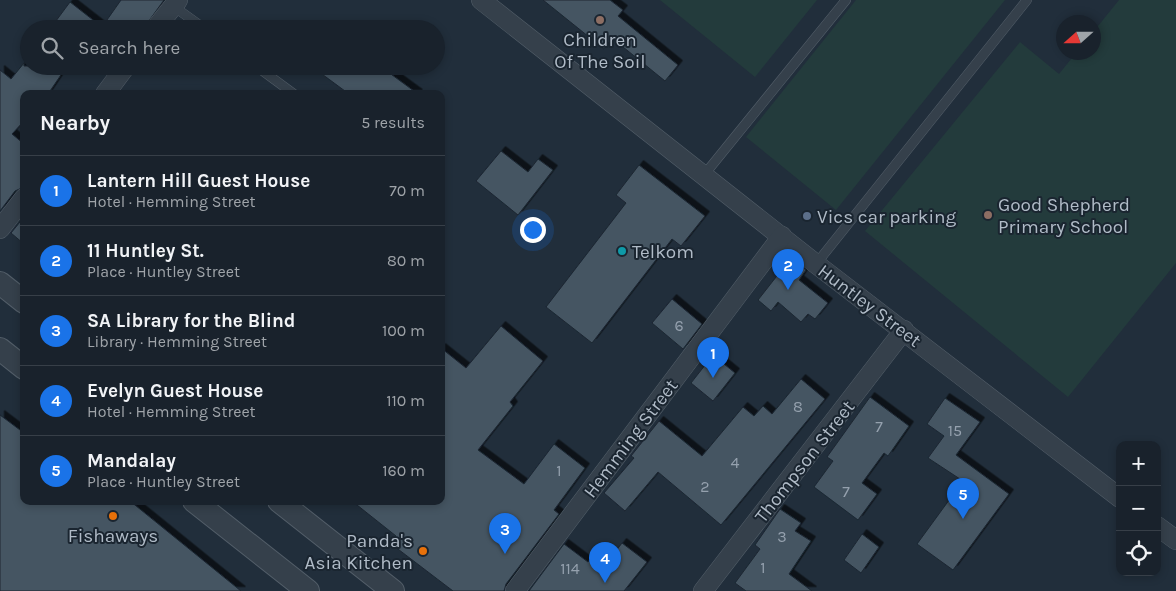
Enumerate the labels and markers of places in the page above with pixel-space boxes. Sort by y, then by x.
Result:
marker: Children Of The Soil [594,14,606,26]
place label: Children Of The Soil [554,29,646,73]
place label: Good Shepherd Primary School [998,194,1130,238]
place label: Vics car parking [817,206,957,228]
marker: Good Shepherd Primary School [982,209,994,221]
marker: Vics car parking [801,210,813,222]
place label: Telkom [632,241,694,263]
marker: Telkom [616,245,628,257]
pin: 2 [772,249,804,290]
pin: 1 [697,337,729,378]
pin: 5 [947,478,979,519]
marker: Fishaways [107,510,119,522]
pin: 3 [489,513,521,554]
place label: Fishaways [68,525,158,547]
place label: Panda's Asia Kitchen [305,530,413,574]
pin: 4 [589,542,621,583]
marker: Panda's Asia Kitchen [417,545,429,557]

